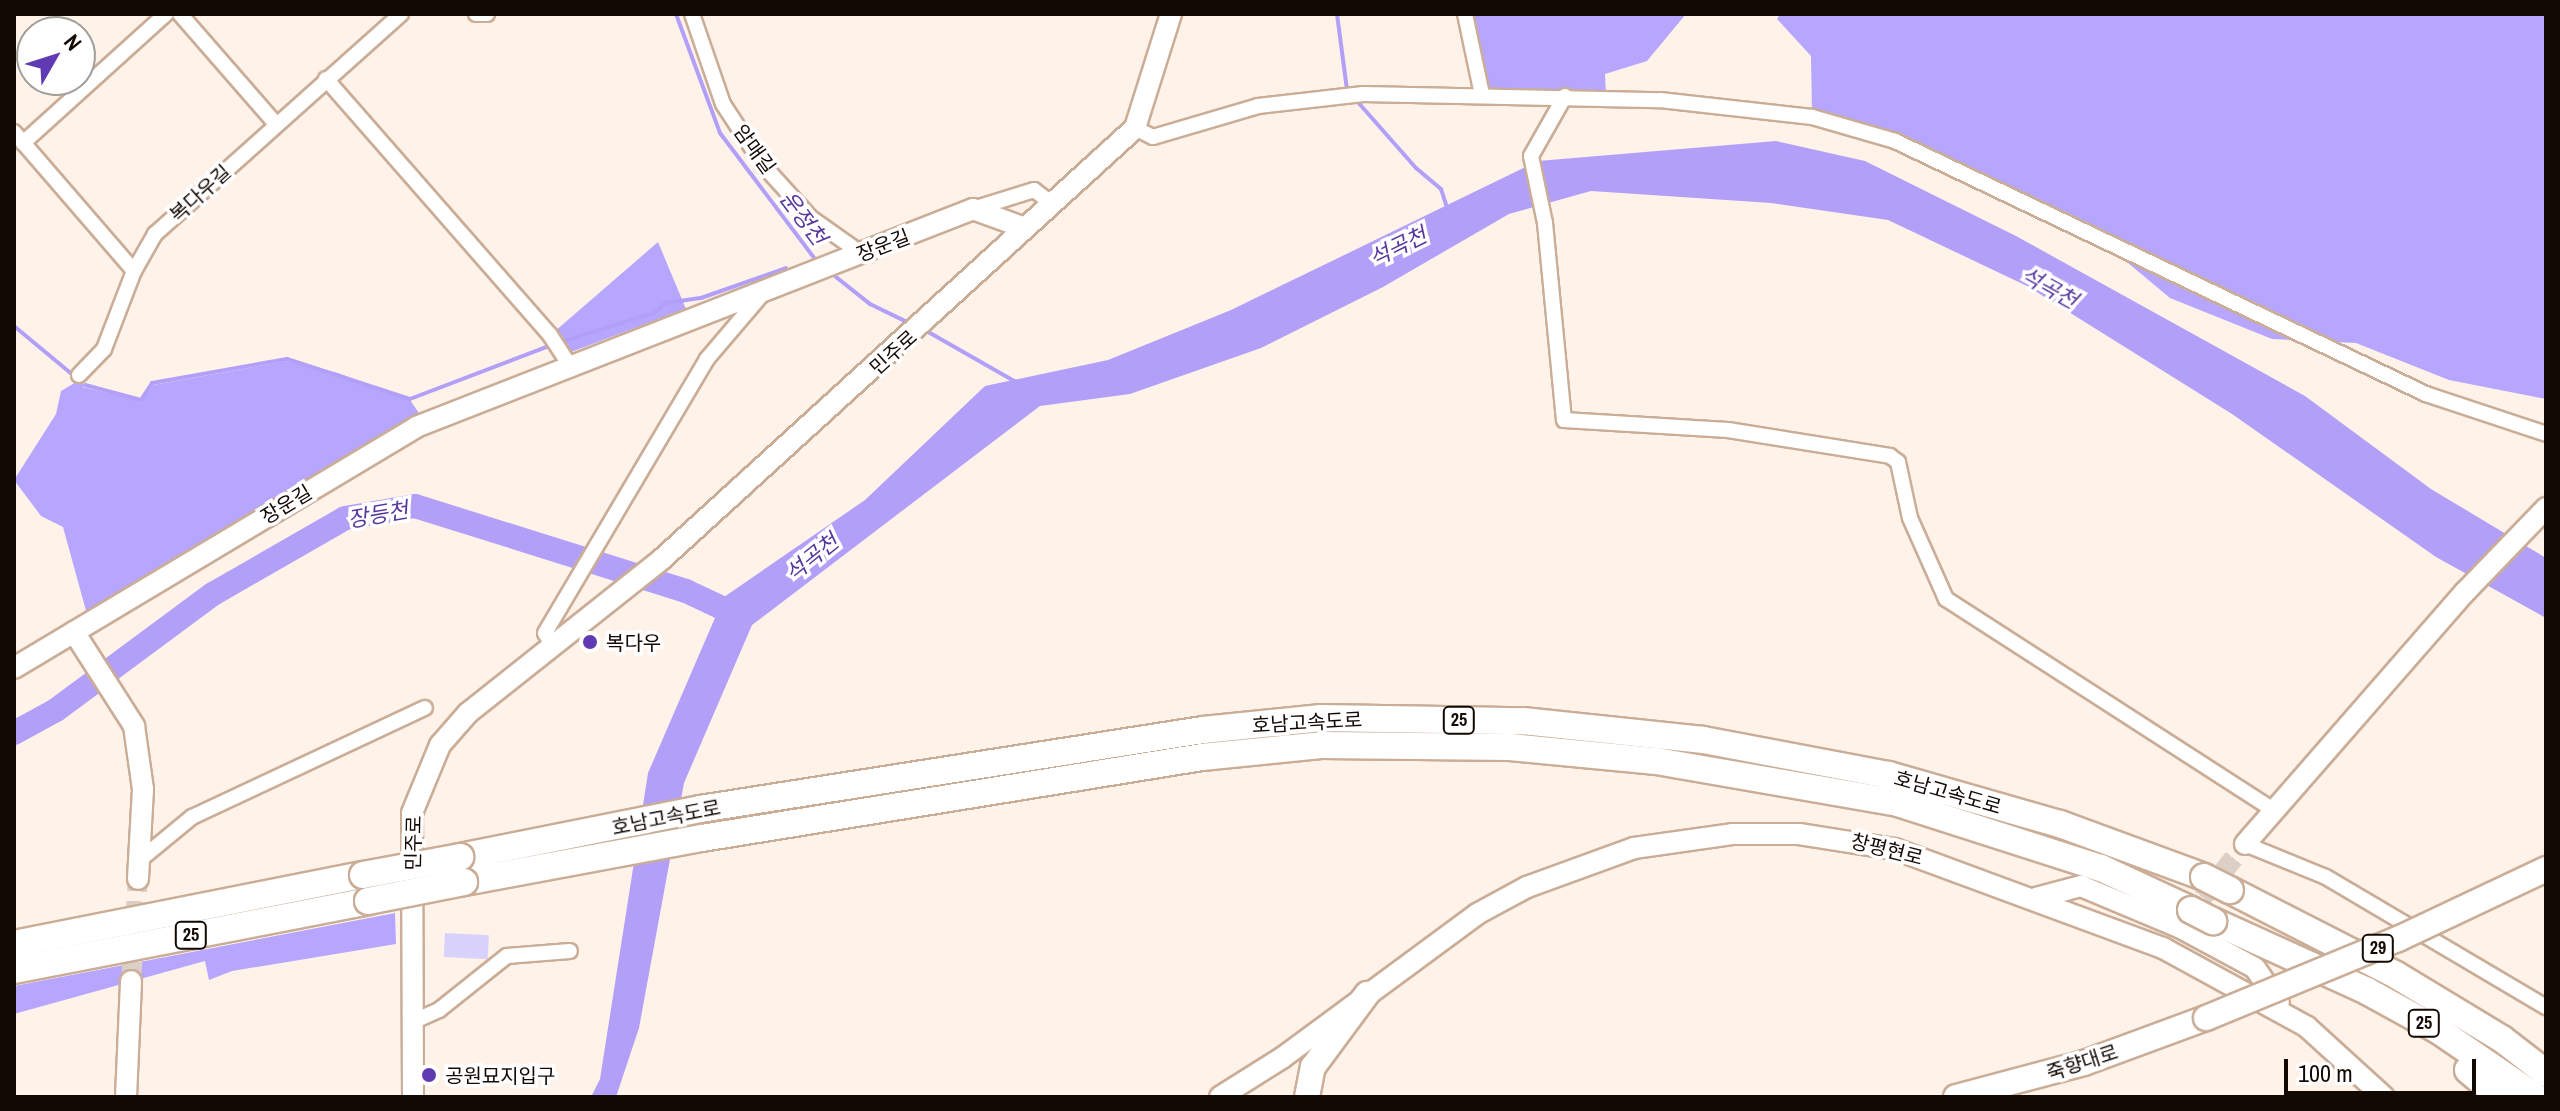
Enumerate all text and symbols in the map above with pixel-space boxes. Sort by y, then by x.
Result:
north arrow [16,16,96,96]
text: N [57,28,89,57]
street label: 암매길 [729,120,781,178]
street label: 복다우길 [165,159,235,227]
water label: 운정천 [774,186,832,250]
water label: 석곡천 [1365,222,1431,272]
street label: 장운길 [853,224,913,266]
water label: 석곡천 [2016,262,2082,314]
street label: 민주로 [864,325,922,379]
street label: 장운길 [256,479,316,529]
water label: 장등천 [346,497,410,533]
water label: 석곡천 [780,529,844,587]
place label: 복다우 [606,630,661,654]
marker: 복다우 [581,633,599,651]
road number: 25 [1441,706,1477,734]
street label: 호남고속도로 [1251,707,1363,737]
street label: 호남고속도로 [1892,765,2004,819]
street label: 호남고속도로 [610,795,722,839]
street label: 민주로 [401,815,425,871]
street label: 창평현로 [1848,828,1926,870]
road number: 25 [173,921,209,949]
road number: 29 [2360,934,2396,962]
road number: 25 [2406,1009,2442,1037]
street label: 죽향대로 [2043,1039,2121,1085]
scale bar [2288,1043,2480,1093]
text: 100 m [2298,1057,2353,1089]
place label: 공원묘지입구 [445,1063,555,1087]
marker: 공원묘지입구 [420,1066,438,1084]

